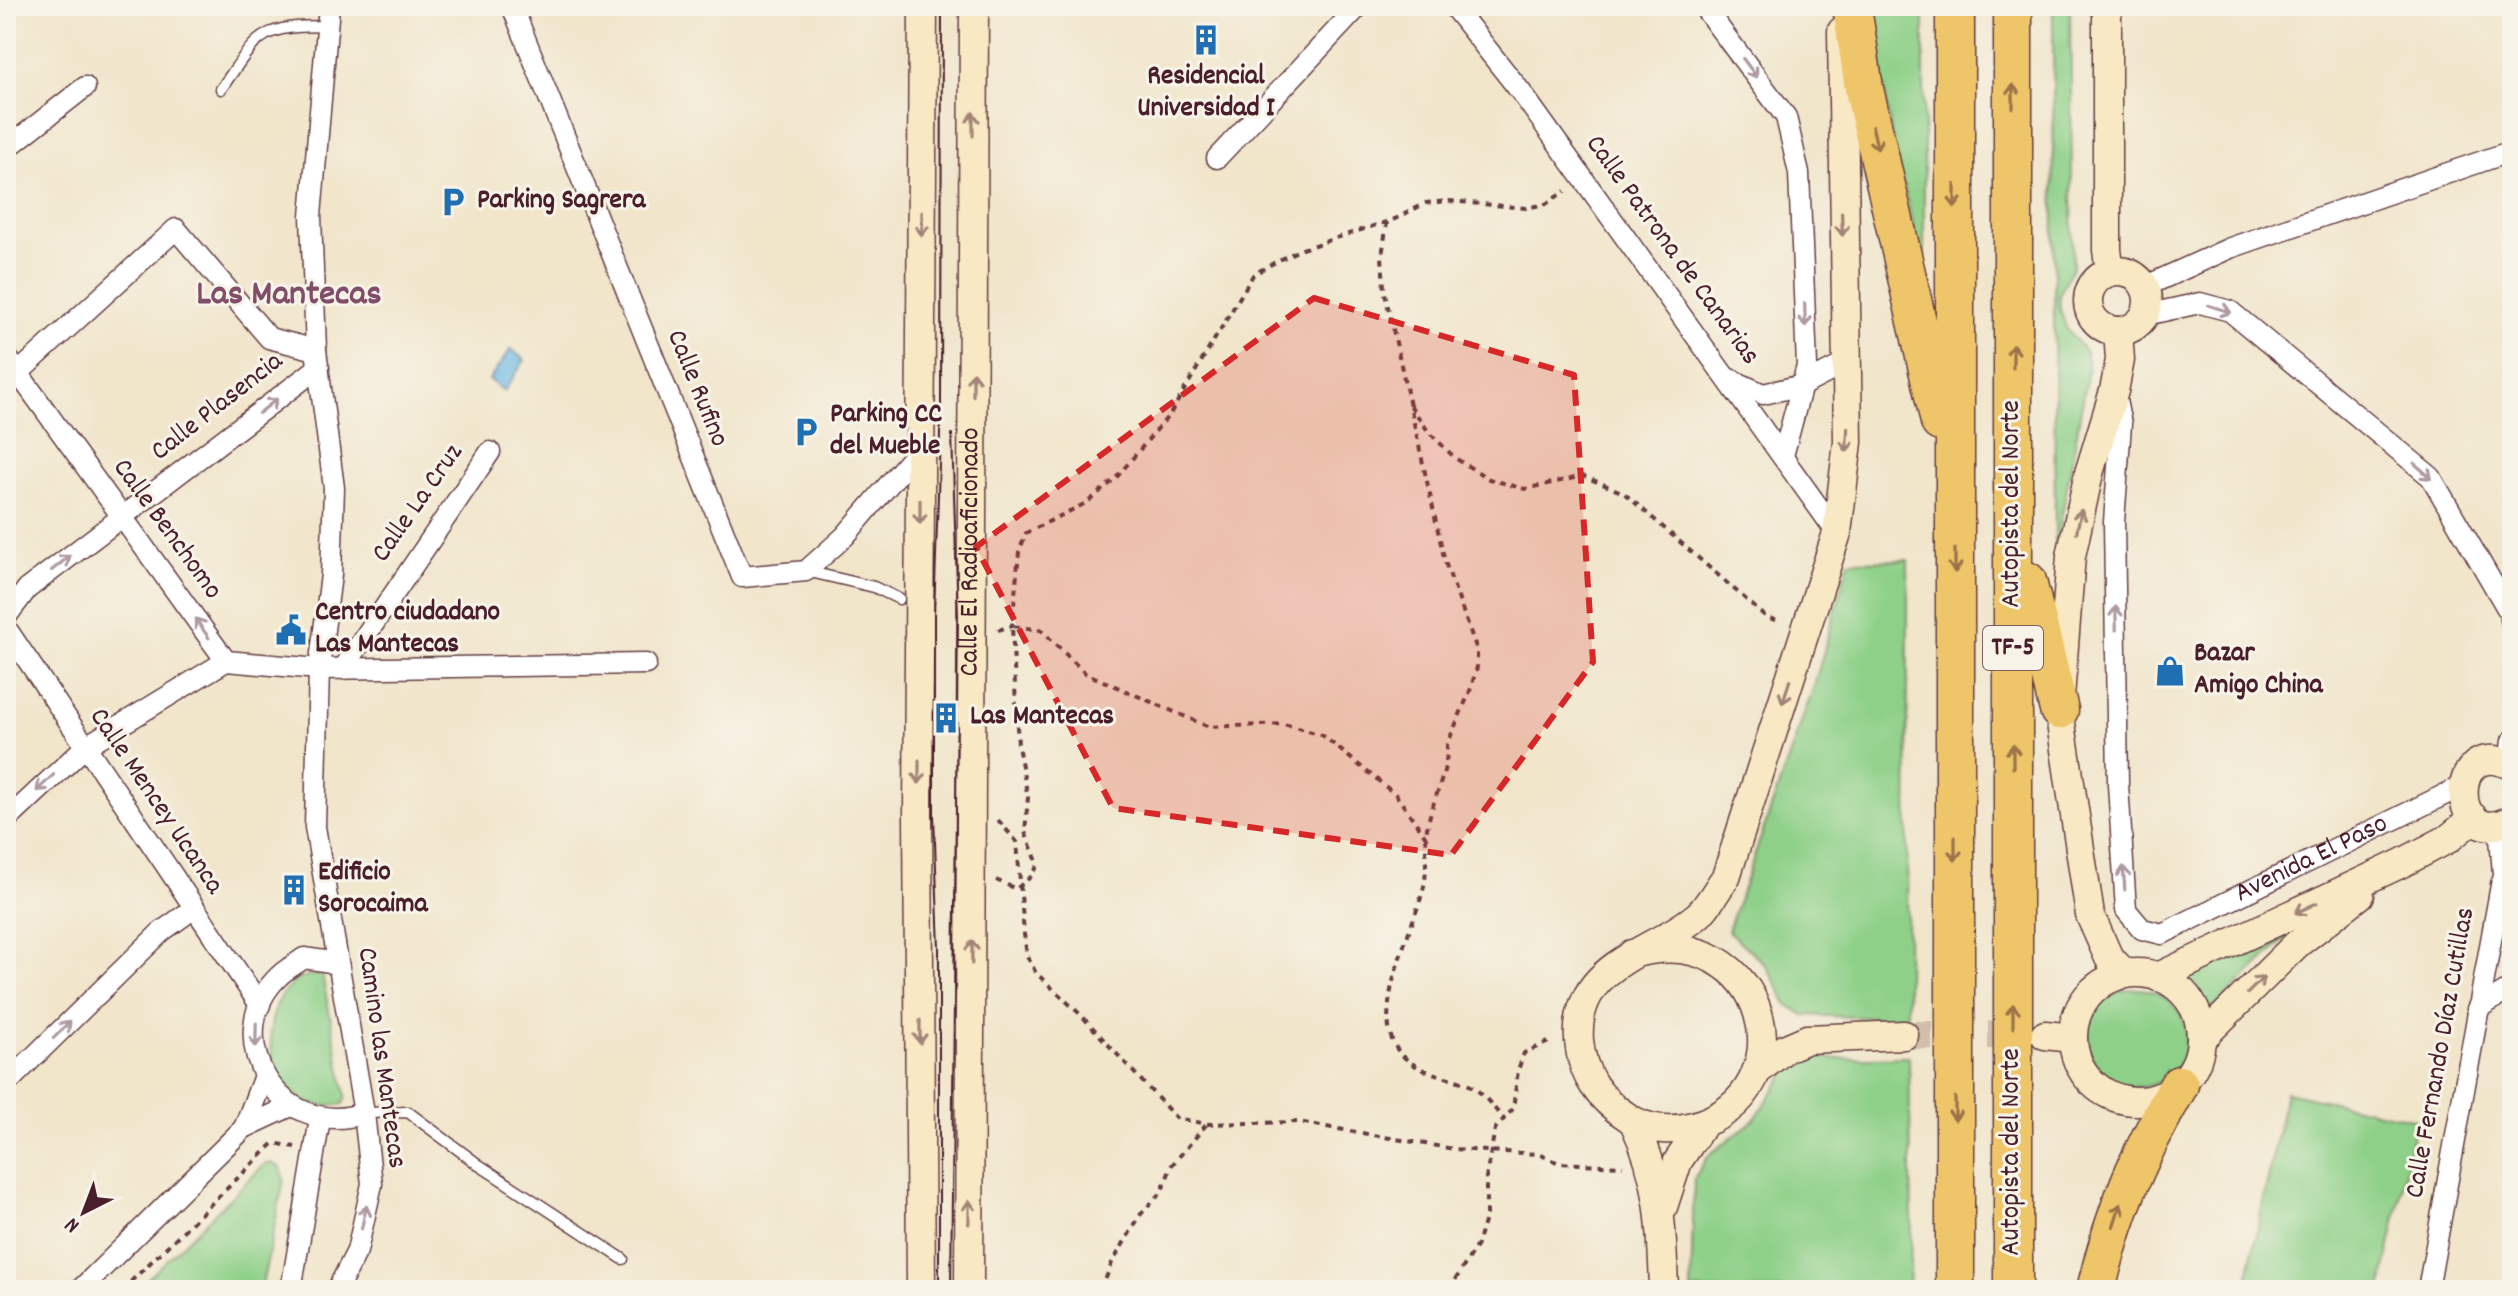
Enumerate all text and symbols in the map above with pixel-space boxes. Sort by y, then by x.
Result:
building icon: Residencial Universidad I [1189,23,1223,57]
one-way arrow [1742,57,1759,78]
place label: Residencial Universidad I [1137,58,1275,130]
one-way arrow [2005,83,2021,110]
one-way arrow [966,111,981,138]
one-way arrow [1868,124,1883,150]
street label: Calle Patrona de Canarias [1574,128,1768,374]
place label: Parking Sagrera [477,182,646,222]
one-way arrow [1947,182,1963,209]
parking icon: Parking Sagrera [436,185,470,219]
one-way arrow [914,210,930,237]
one-way arrow [1835,210,1850,237]
district label: Las Mantecas [196,270,382,322]
one-way arrow [1797,301,1812,328]
one-way arrow [2207,303,2232,318]
street label: Calle Rufino [654,324,738,454]
street label: Calle Plasencia [143,343,293,472]
one-way arrow [2005,343,2021,370]
one-way arrow [965,371,981,398]
place label: Parking CC del Mueble [830,396,942,468]
one-way arrow [257,397,278,414]
street label: Autopista del Norte [1993,400,2033,608]
parking icon: Parking CC del Mueble [789,415,823,449]
one-way arrow [1839,426,1854,453]
street label: Calle El Radioaficionado [951,427,992,677]
street label: Calle La Cruz [363,436,475,572]
street label: Calle Benchomo [101,451,231,609]
one-way arrow [2412,461,2432,479]
one-way arrow [912,498,928,525]
one-way arrow [2072,509,2087,535]
one-way arrow [1947,547,1963,574]
one-way arrow [50,554,71,571]
place label: Centro ciudadano Las Mantecas [315,594,500,666]
one-way arrow [2108,605,2124,632]
public building icon: Centro ciudadano Las Mantecas [274,613,308,647]
one-way arrow [194,617,210,639]
road number: TF-5 [1983,626,2043,670]
place label: Bazar Amigo China [2194,635,2324,707]
shop icon: Bazar Amigo China [2153,654,2187,688]
one-way arrow [1778,678,1793,704]
place label: Las Mantecas [970,698,1114,738]
street label: Calle Mencey Ucanca [78,701,233,904]
building icon: Las Mantecas [929,701,963,735]
one-way arrow [2005,743,2021,770]
one-way arrow [911,758,926,785]
one-way arrow [36,773,55,792]
street label: Avenida El Paso [2229,805,2395,915]
one-way arrow [1947,835,1963,862]
place label: Edificio Sorocaima [318,854,428,926]
one-way arrow [2116,865,2131,892]
building icon: Edificio Sorocaima [277,873,311,907]
one-way arrow [2294,901,2318,916]
street label: Calle Fernando Díaz Cutillas [2397,904,2487,1202]
one-way arrow [964,939,980,966]
street label: Camino las Mantecas [345,945,415,1171]
one-way arrow [2246,975,2266,994]
one-way arrow [2005,1003,2021,1030]
one-way arrow [912,1018,927,1045]
one-way arrow [52,1020,72,1039]
one-way arrow [249,1021,264,1048]
street label: Autopista del Norte [1993,1048,2033,1256]
one-way arrow [1947,1095,1963,1122]
north arrow [44,1172,124,1252]
one-way arrow [961,1199,977,1226]
one-way arrow [2110,1203,2125,1228]
one-way arrow [357,1205,372,1231]
text: N [58,1209,87,1239]

